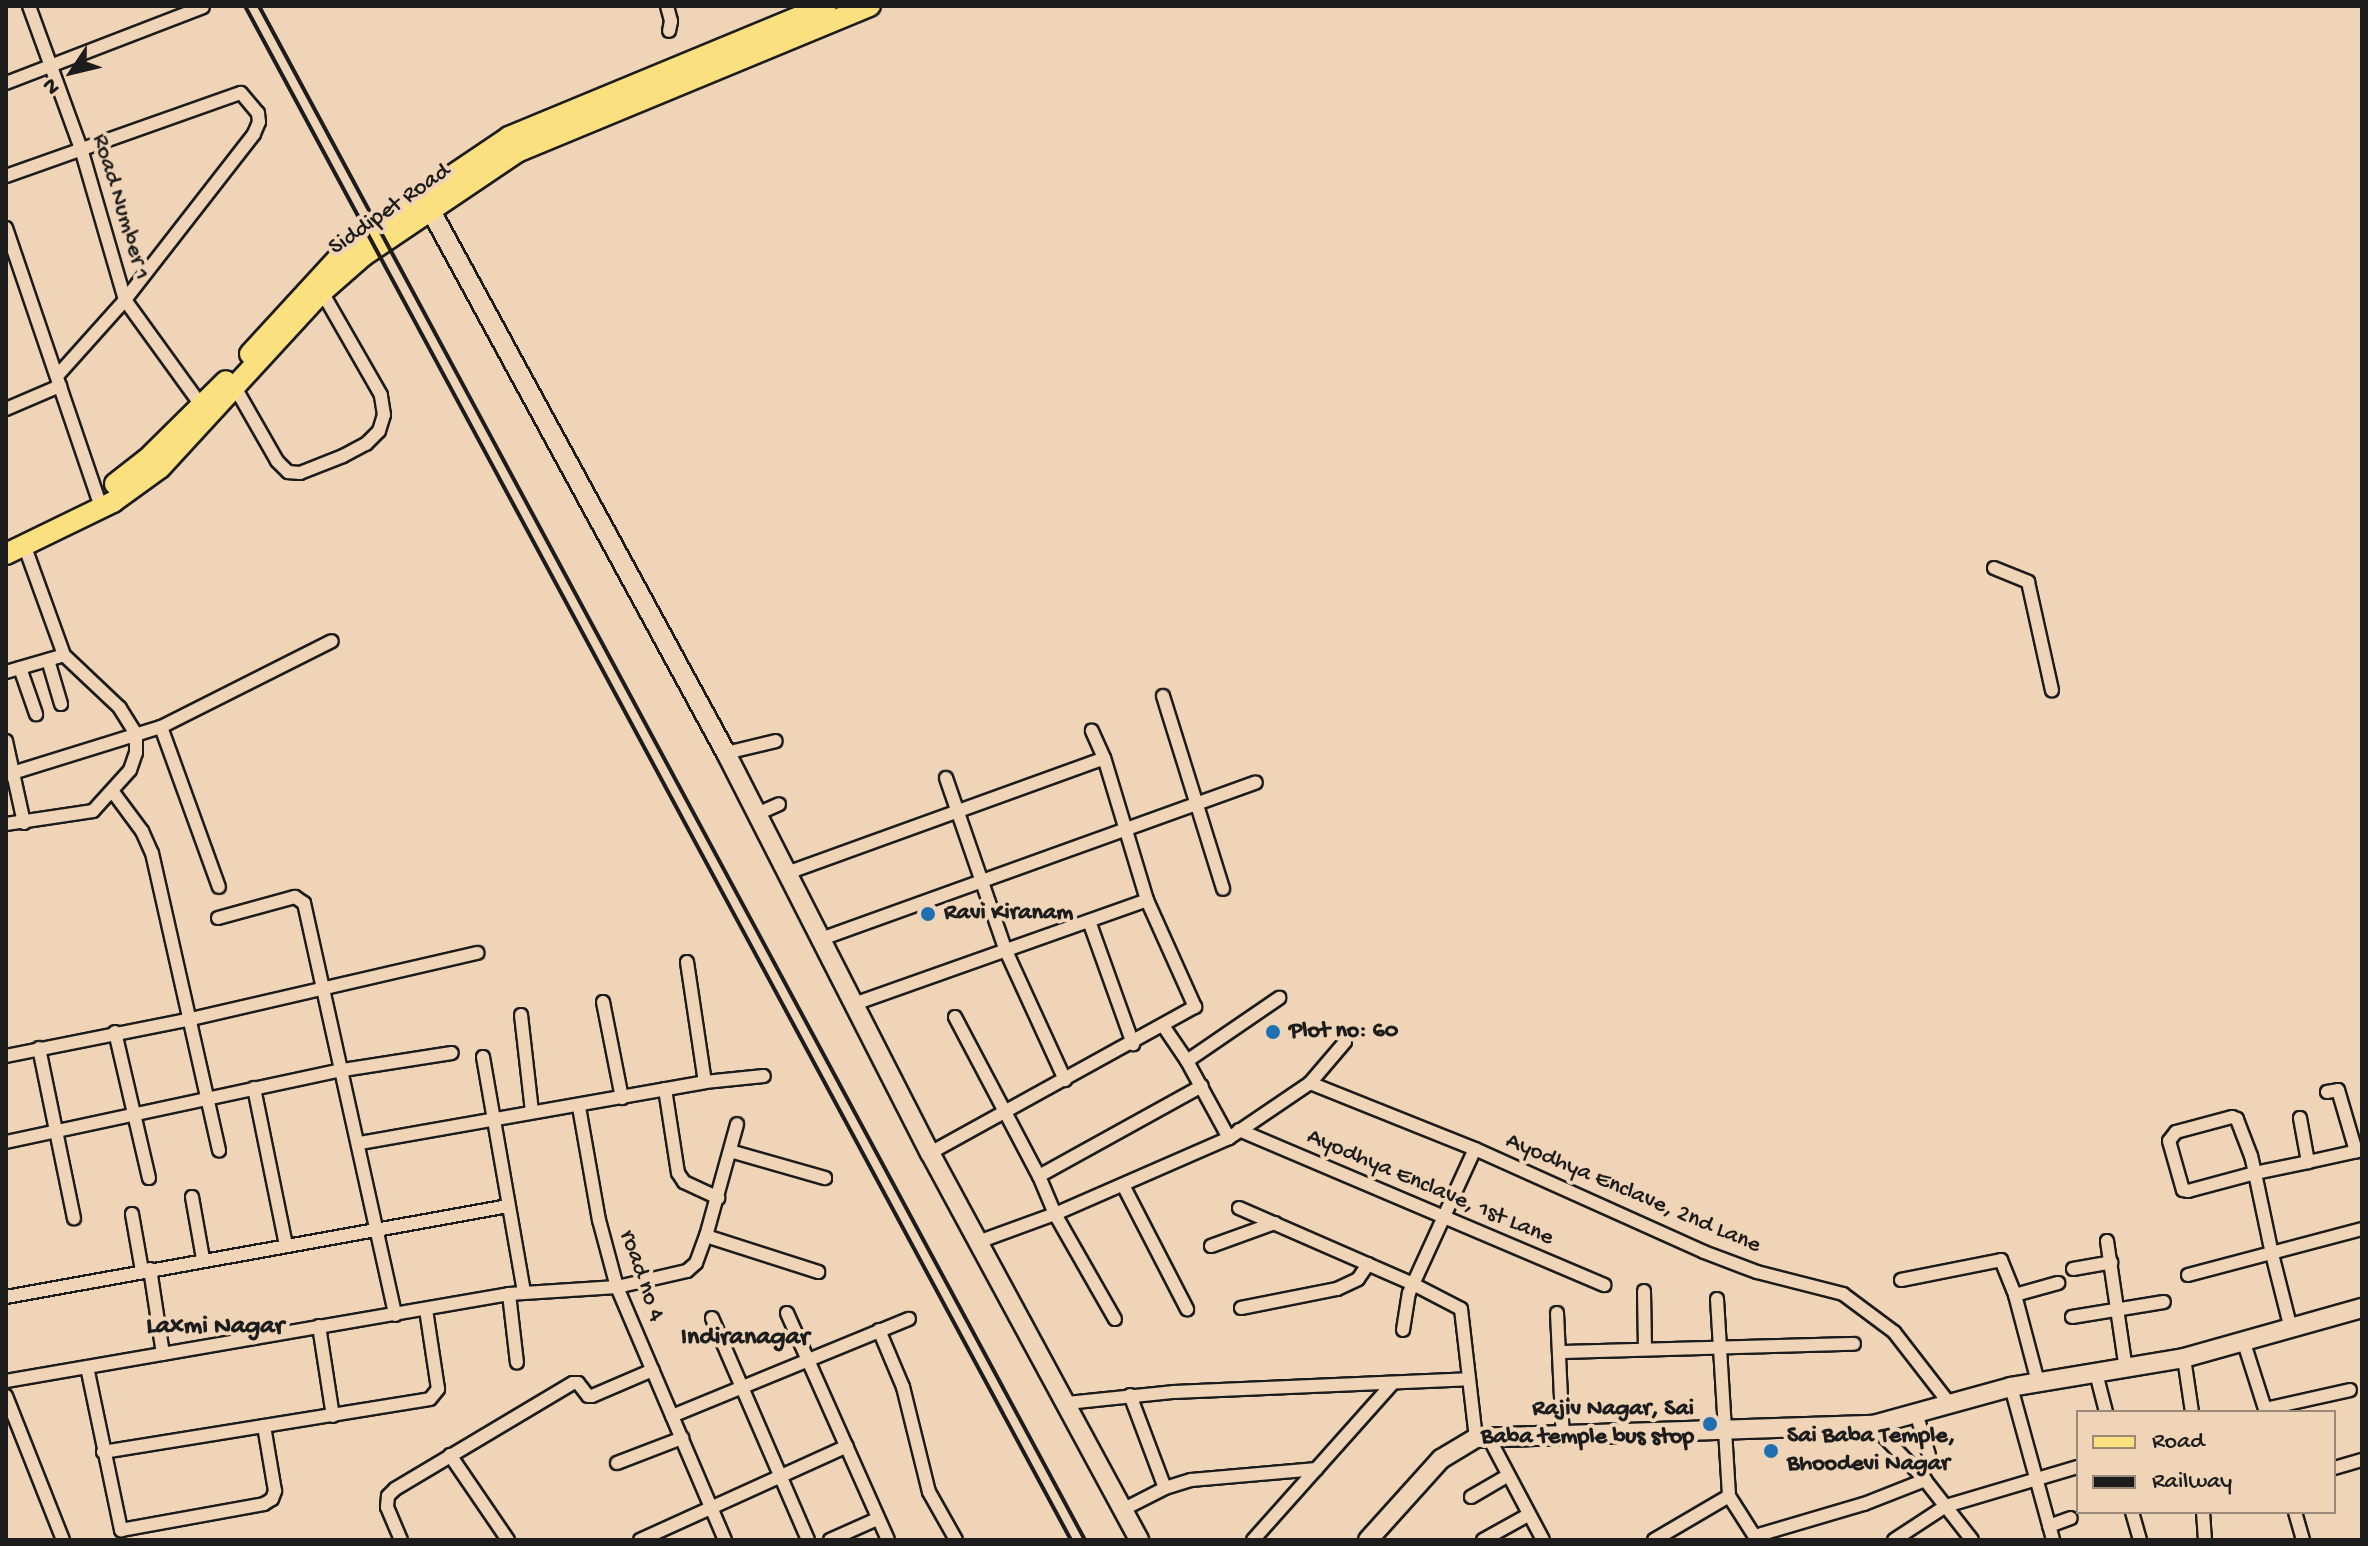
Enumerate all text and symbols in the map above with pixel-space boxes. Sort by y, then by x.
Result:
north arrow [32,32,112,112]
text: N [38,72,67,99]
street label: Road Number 1 [84,131,156,283]
street label: Siddipet Road [324,158,456,262]
place label: Ravi Kiranam [944,900,1073,928]
marker: Ravi Kiranam [919,905,937,923]
place label: Plot no: 60 [1289,1018,1398,1046]
marker: Plot no: 60 [1264,1023,1282,1041]
street label: Ayodhya Enclave, 1st Lane [1302,1123,1558,1253]
street label: Ayodhya Enclave, 2nd Lane [1501,1127,1765,1261]
street label: road no 4 [612,1226,670,1326]
district label: Laxmi Nagar [146,1312,284,1344]
district label: Indiranagar [681,1323,809,1355]
place label: Rajiv Nagar, Sai Baba temple bus stop [1481,1396,1694,1452]
legend [2076,1410,2336,1514]
marker: Rajiv Nagar, Sai Baba temple bus stop [1701,1415,1719,1433]
place label: Sai Baba Temple, Bhoodevi Nagar [1787,1423,1955,1479]
text: Road [2152,1428,2204,1457]
marker: Sai Baba Temple, Bhoodevi Nagar [1762,1442,1780,1460]
text: Railway [2152,1468,2232,1497]

